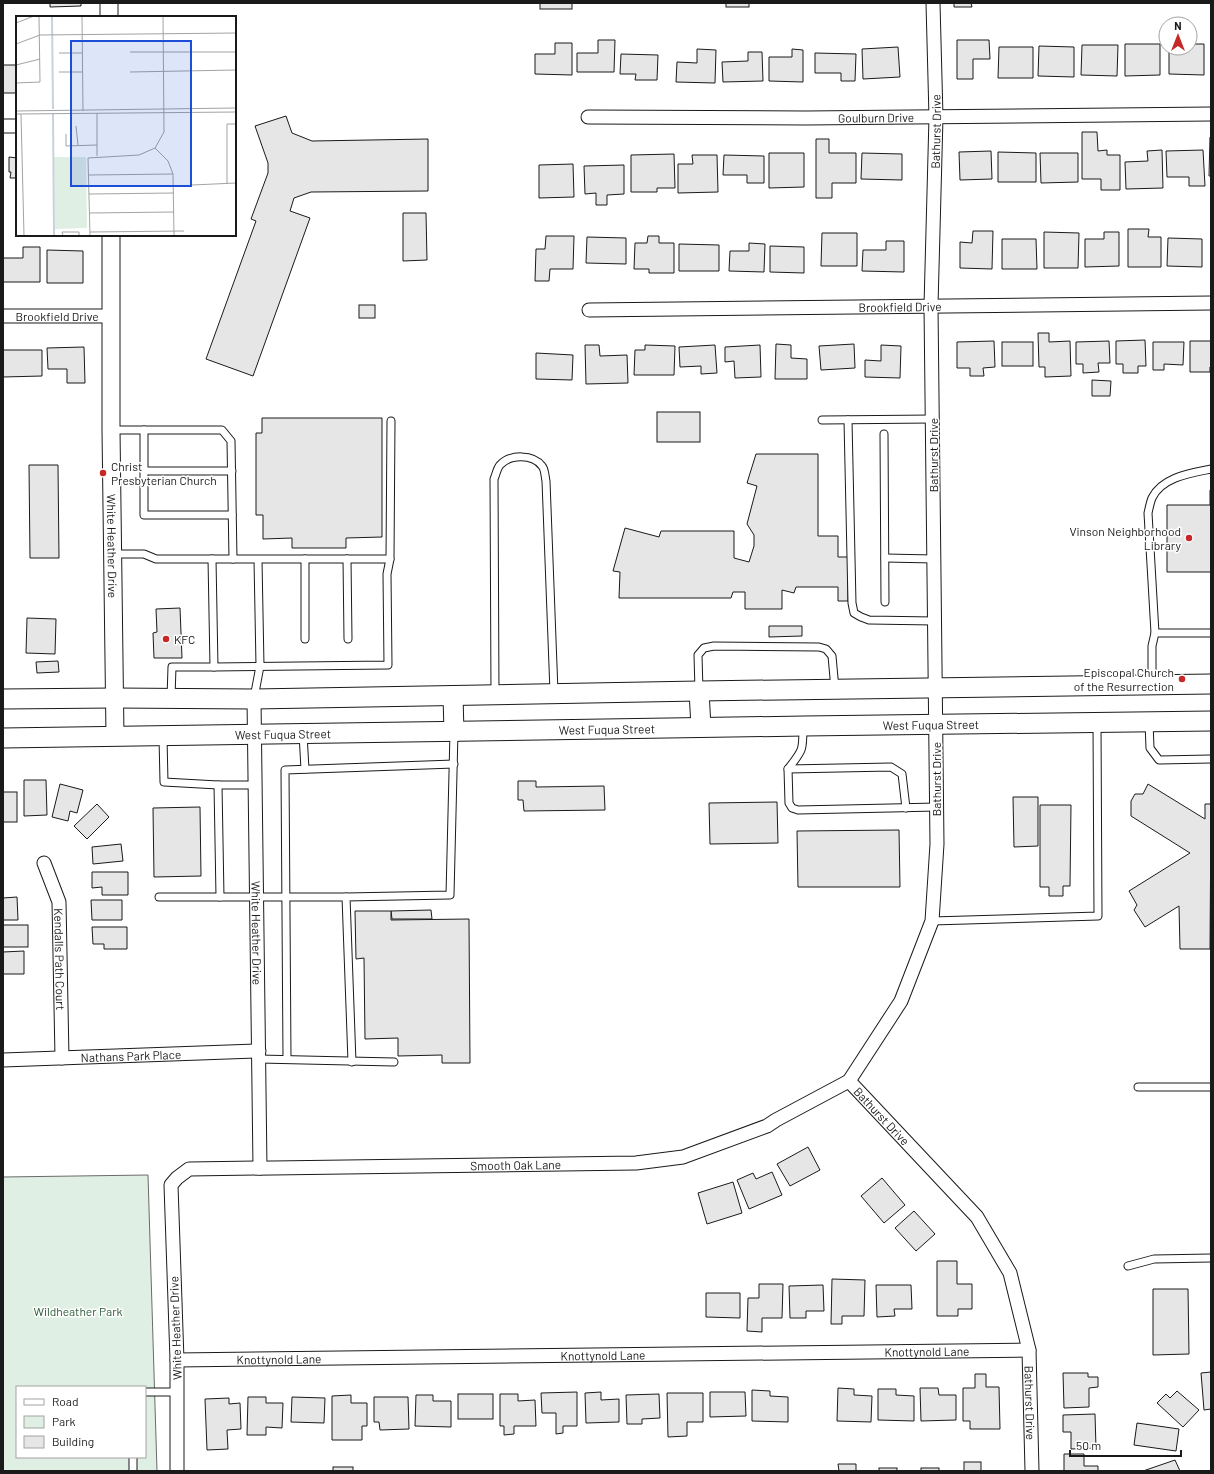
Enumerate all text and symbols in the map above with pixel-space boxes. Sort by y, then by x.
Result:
inset map [16,16,236,236]
north arrow [1158,16,1198,56]
text: N [1174,19,1182,32]
street label: Bathurst Drive [928,94,943,169]
street label: Goulburn Drive [838,110,914,125]
street label: Brookfield Drive [858,299,942,314]
street label: Brookfield Drive [15,309,99,323]
street label: Bathurst Drive [926,418,940,492]
place label: Christ Presbyterian Church [111,459,217,487]
marker: Christ Presbyterian Church [98,468,108,478]
street label: White Heather Drive [105,494,120,598]
place label: Vinson Neighborhood Library [1069,524,1181,552]
marker: Vinson Neighborhood Library [1184,533,1194,543]
place label: KFC [174,632,195,646]
marker: KFC [161,634,171,644]
place label: Episcopal Church of the Resurrection [1074,665,1174,693]
marker: Episcopal Church of the Resurrection [1177,674,1187,684]
street label: West Fuqua Street [883,717,979,732]
street label: West Fuqua Street [559,721,655,737]
street label: West Fuqua Street [235,726,331,742]
street label: Bathurst Drive [929,742,943,816]
street label: White Heather Drive [249,881,265,985]
street label: Kendalls Path Court [52,908,68,1010]
street label: Nathans Park Place [80,1047,181,1064]
street label: Bathurst Drive [851,1084,913,1148]
street label: Smooth Oak Lane [470,1157,561,1172]
street label: White Heather Drive [166,1276,184,1380]
park label: Wildheather Park [33,1304,123,1318]
street label: Knottynold Lane [884,1344,969,1359]
street label: Knottynold Lane [560,1348,646,1362]
street label: Knottynold Lane [236,1351,322,1366]
street label: Bathurst Drive [1022,1366,1038,1440]
legend [16,1386,146,1458]
text: Road [52,1394,79,1408]
text: Park [52,1414,76,1428]
scale bar [1070,1432,1181,1458]
text: Building [52,1434,94,1448]
text: 50 m [1076,1438,1101,1452]

